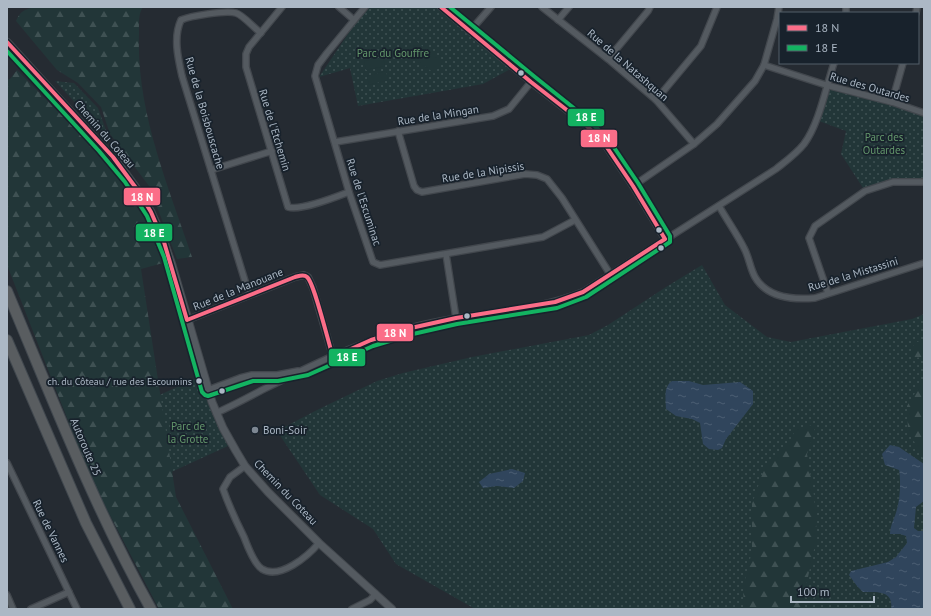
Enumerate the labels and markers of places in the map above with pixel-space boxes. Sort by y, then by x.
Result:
unlabelled marker [516,68,526,78]
unlabelled marker [654,225,664,235]
unlabelled marker [656,243,666,253]
unlabelled marker [462,311,472,321]
place label: ch. du Côteau / rue des Escoumins [47,375,192,388]
marker: ch. du Côteau / rue des Escoumins [194,376,204,386]
unlabelled marker [217,386,227,396]
place label: Boni-Soir [263,423,307,437]
marker: Boni-Soir [250,425,260,435]

